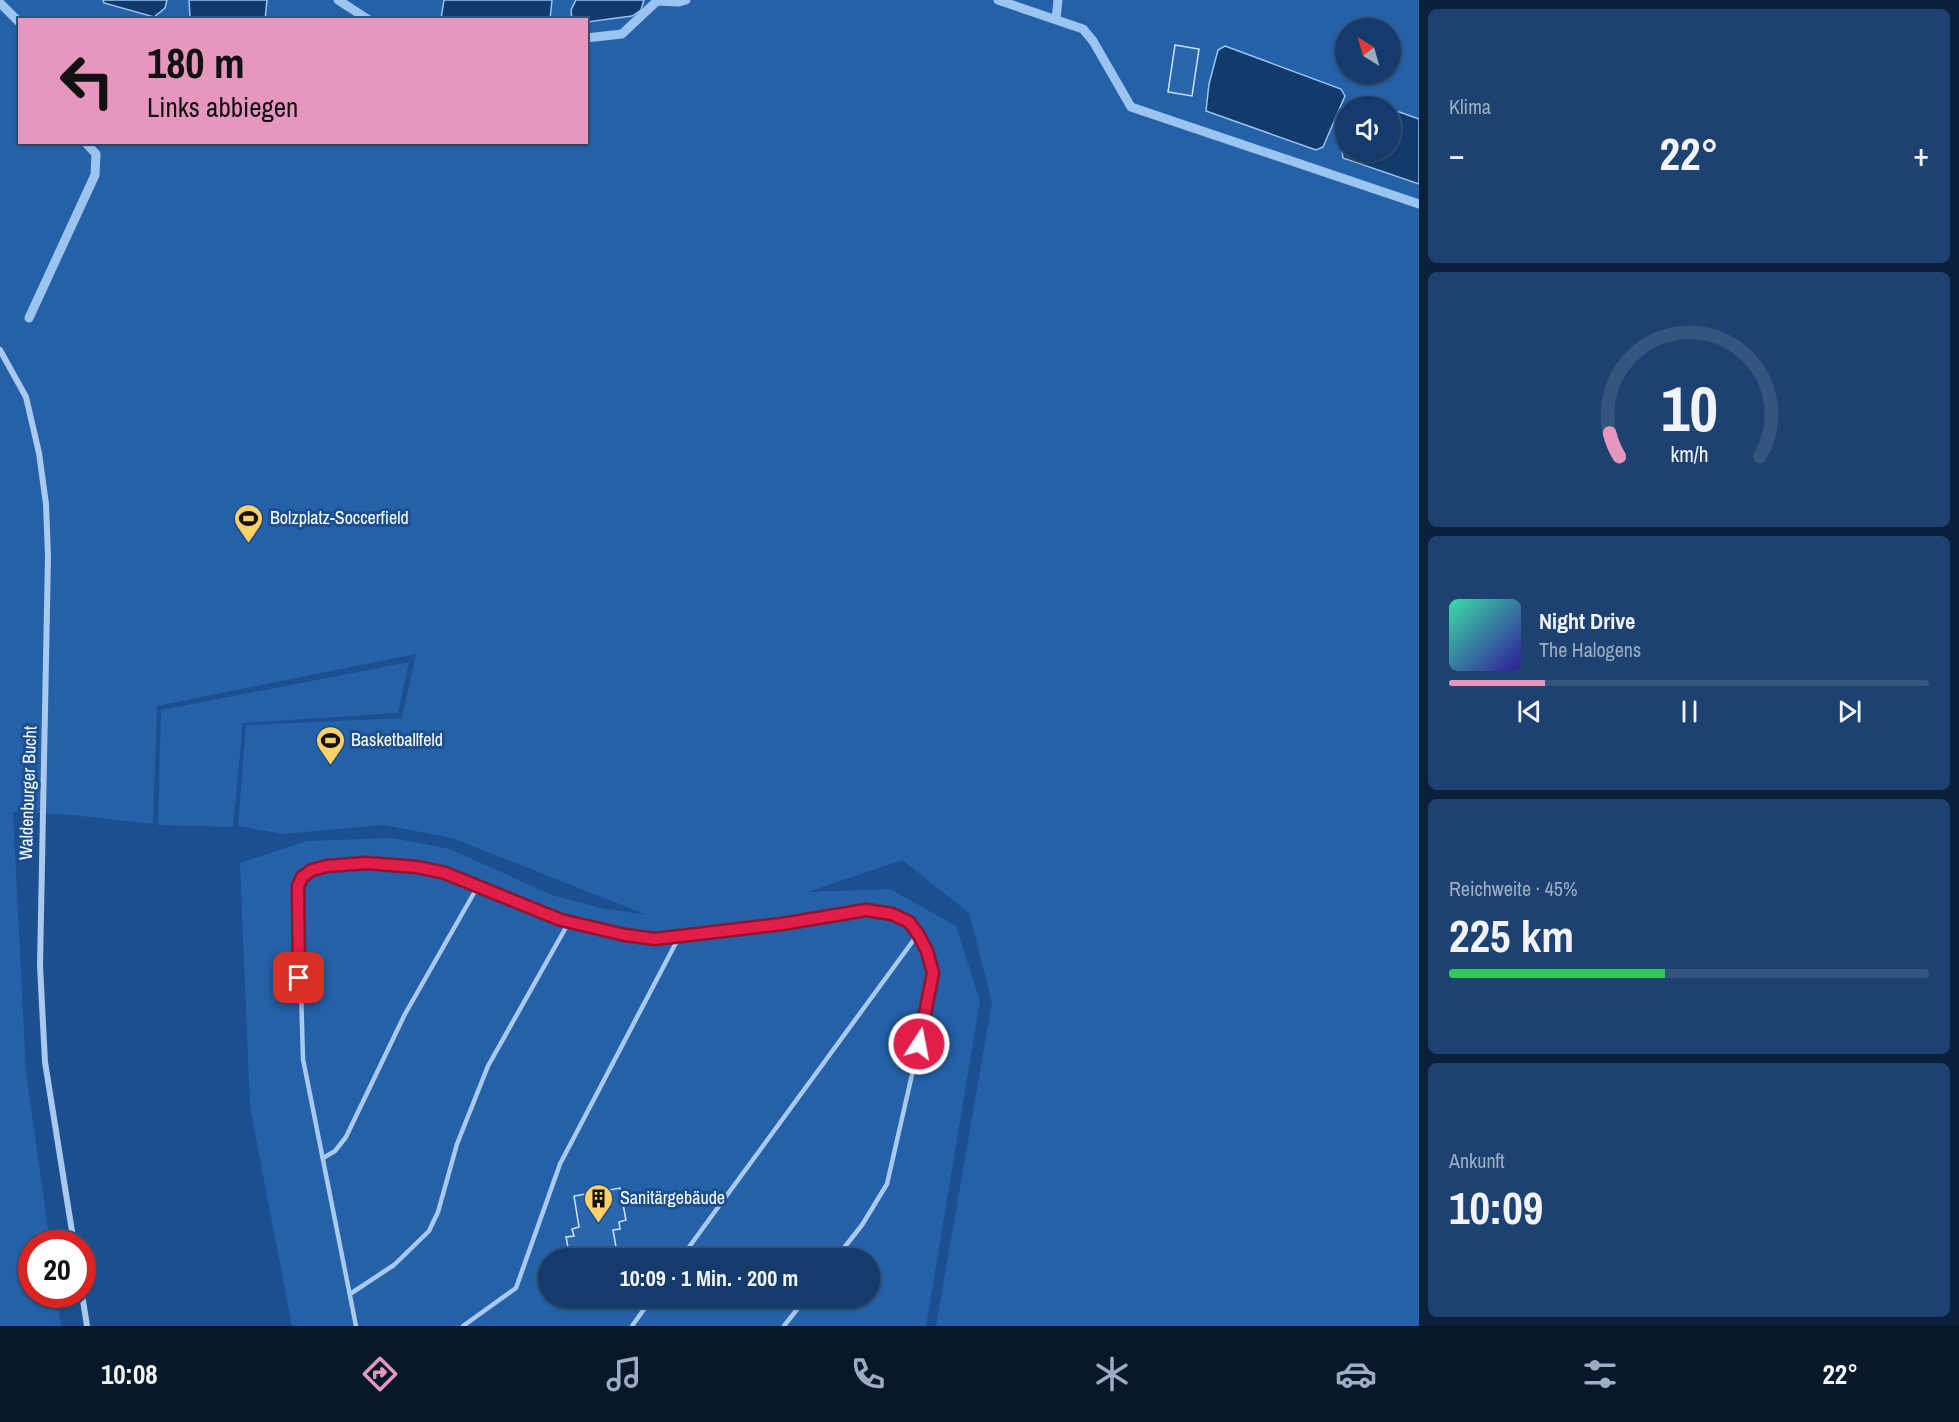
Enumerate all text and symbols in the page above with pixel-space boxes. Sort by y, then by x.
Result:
north arrow [1335,18,1401,84]
map controls [1335,18,1401,162]
text: 180 m [147,35,245,91]
icon: left [48,42,126,120]
text: Links abbiegen [147,89,298,125]
text: Klima [1449,93,1491,120]
button: sound [1335,96,1401,162]
text: 22° [1659,123,1719,184]
text: − [1449,132,1465,176]
text: + [1913,132,1929,176]
text: 10 [1661,366,1717,450]
text: km/h [1670,440,1708,469]
sports icon: Bolzplatz-Soccerfield [233,502,265,544]
place label: Bolzplatz-Soccerfield [270,505,409,530]
text: Night Drive [1539,606,1635,636]
text: The Halogens [1539,636,1641,663]
icon: previous [1513,695,1546,728]
icon: pause [1673,695,1706,728]
icon: next [1833,695,1866,728]
sports icon: Basketballfeld [314,724,346,766]
street label: Waldenburger Bucht [13,726,42,860]
place label: Basketballfeld [351,727,443,752]
text: Reichweite · 45% [1449,875,1578,902]
text: 225 km [1449,905,1574,966]
pin [273,952,324,1003]
icon: arrive [282,961,315,994]
position arrow [887,1012,951,1076]
text: Ankunft [1449,1147,1505,1174]
text: 10:09 [1449,1177,1543,1238]
building icon: Sanitärgebäude [583,1182,615,1224]
place label: Sanitärgebäude [620,1185,725,1210]
speed limit sign: 20 [18,1230,96,1308]
text: 10:09 · 1 Min. · 200 m [620,1263,798,1293]
icon: directions [359,1353,401,1395]
icon: music [603,1353,645,1395]
icon: phone [847,1353,889,1395]
icon: climate [1091,1353,1133,1395]
icon: car [1335,1353,1377,1395]
icon: filters [1579,1353,1621,1395]
text: 10:08 [101,1356,158,1392]
text: 22° [1823,1356,1858,1392]

